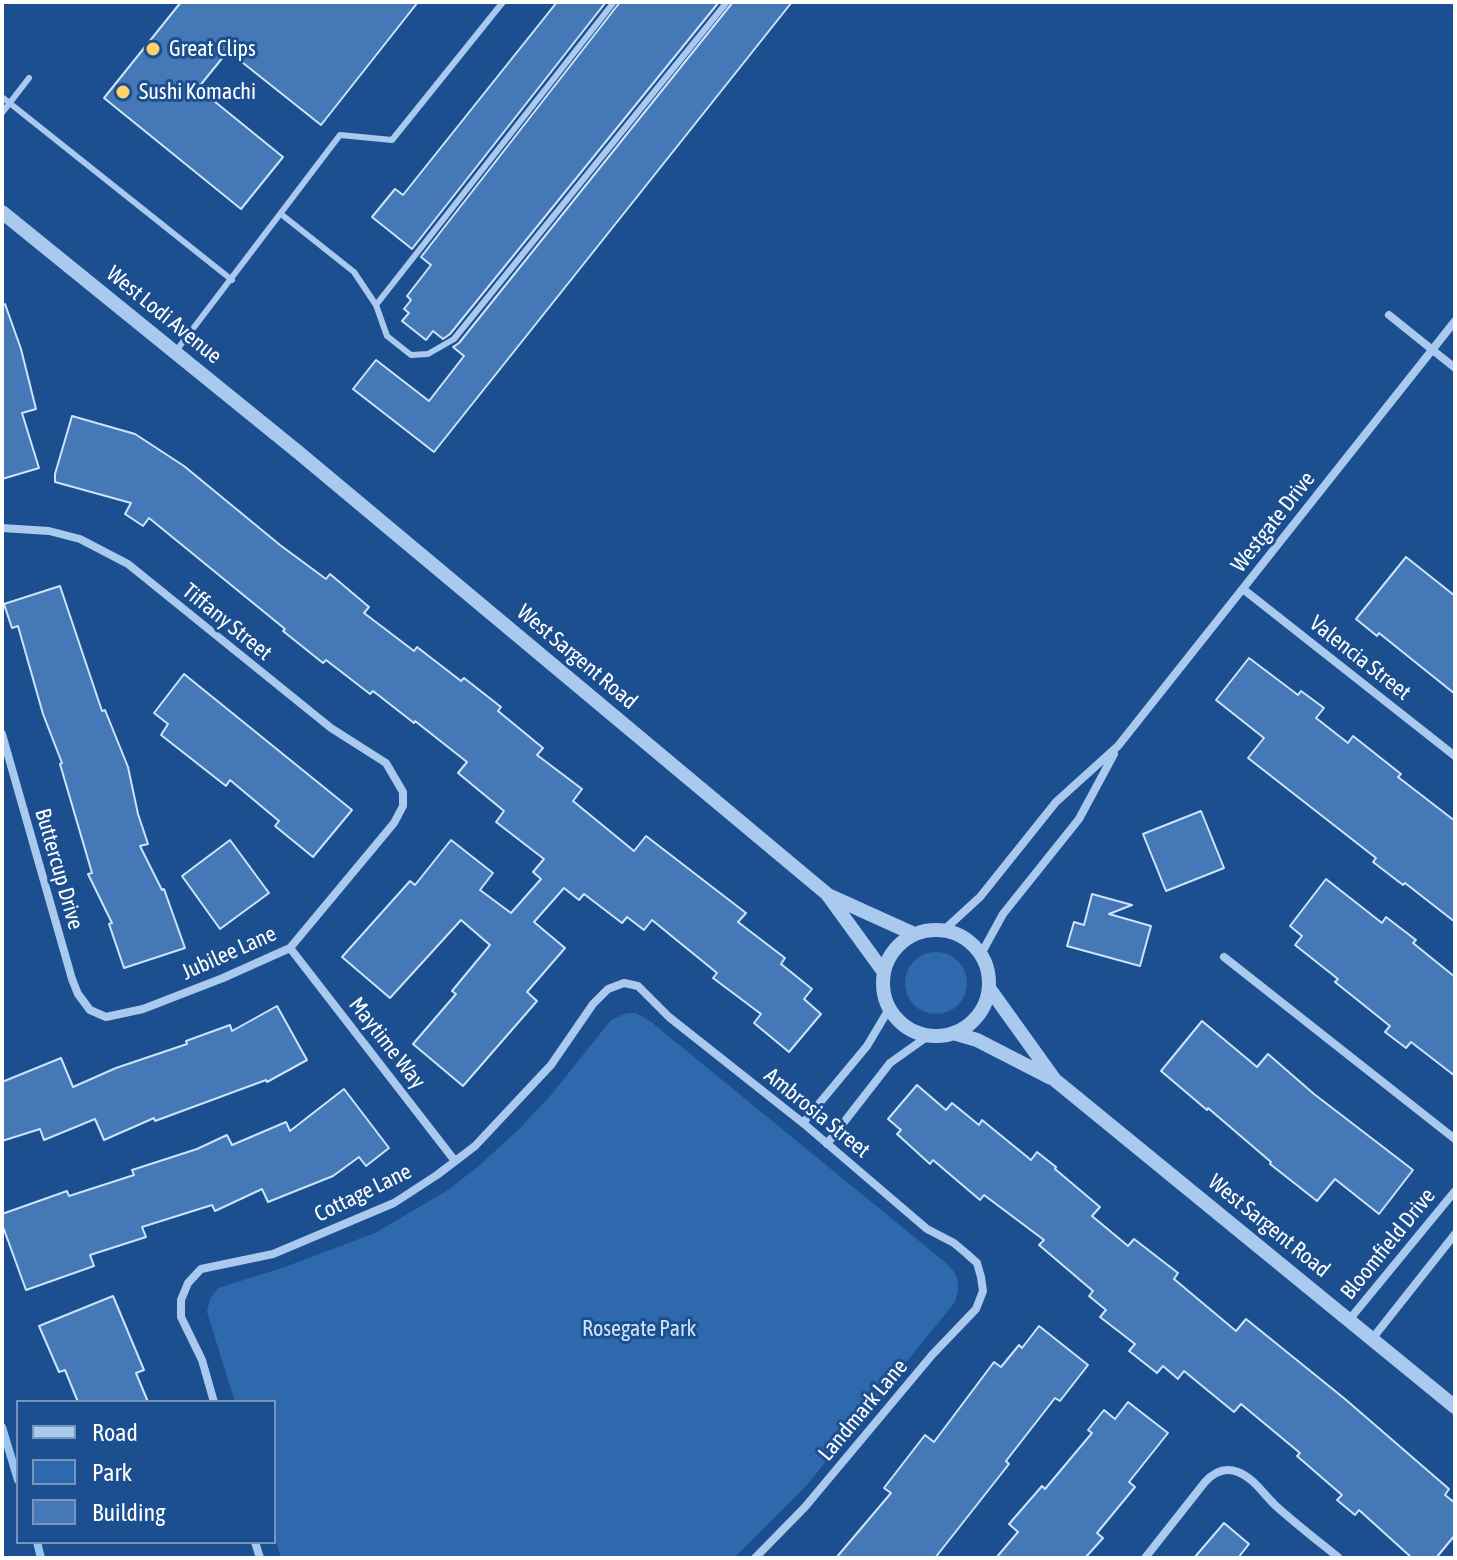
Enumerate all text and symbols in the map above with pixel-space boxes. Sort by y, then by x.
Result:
place label: Great Clips [169,36,256,62]
marker: Great Clips [144,40,162,58]
place label: Sushi Komachi [139,79,256,105]
marker: Sushi Komachi [114,83,132,101]
street label: West Lodi Avenue [101,260,227,370]
street label: Westgate Drive [1226,466,1320,578]
street label: Tiffany Street [177,578,277,666]
street label: West Sargent Road [512,599,642,715]
street label: Valencia Street [1304,610,1416,706]
street label: Buttercup Drive [29,805,89,933]
street label: Jubilee Lane [177,920,281,986]
street label: Maytime Way [343,992,431,1094]
street label: Ambrosia Street [759,1062,875,1164]
street label: Cottage Lane [310,1158,416,1228]
street label: West Sargent Road [1203,1169,1335,1283]
street label: Bloomfield Drive [1335,1183,1441,1305]
park label: Rosegate Park [582,1316,696,1342]
street label: Landmark Lane [813,1354,913,1466]
legend [16,1400,276,1544]
text: Road [92,1419,138,1446]
text: Park [92,1459,132,1486]
text: Building [92,1499,165,1526]

